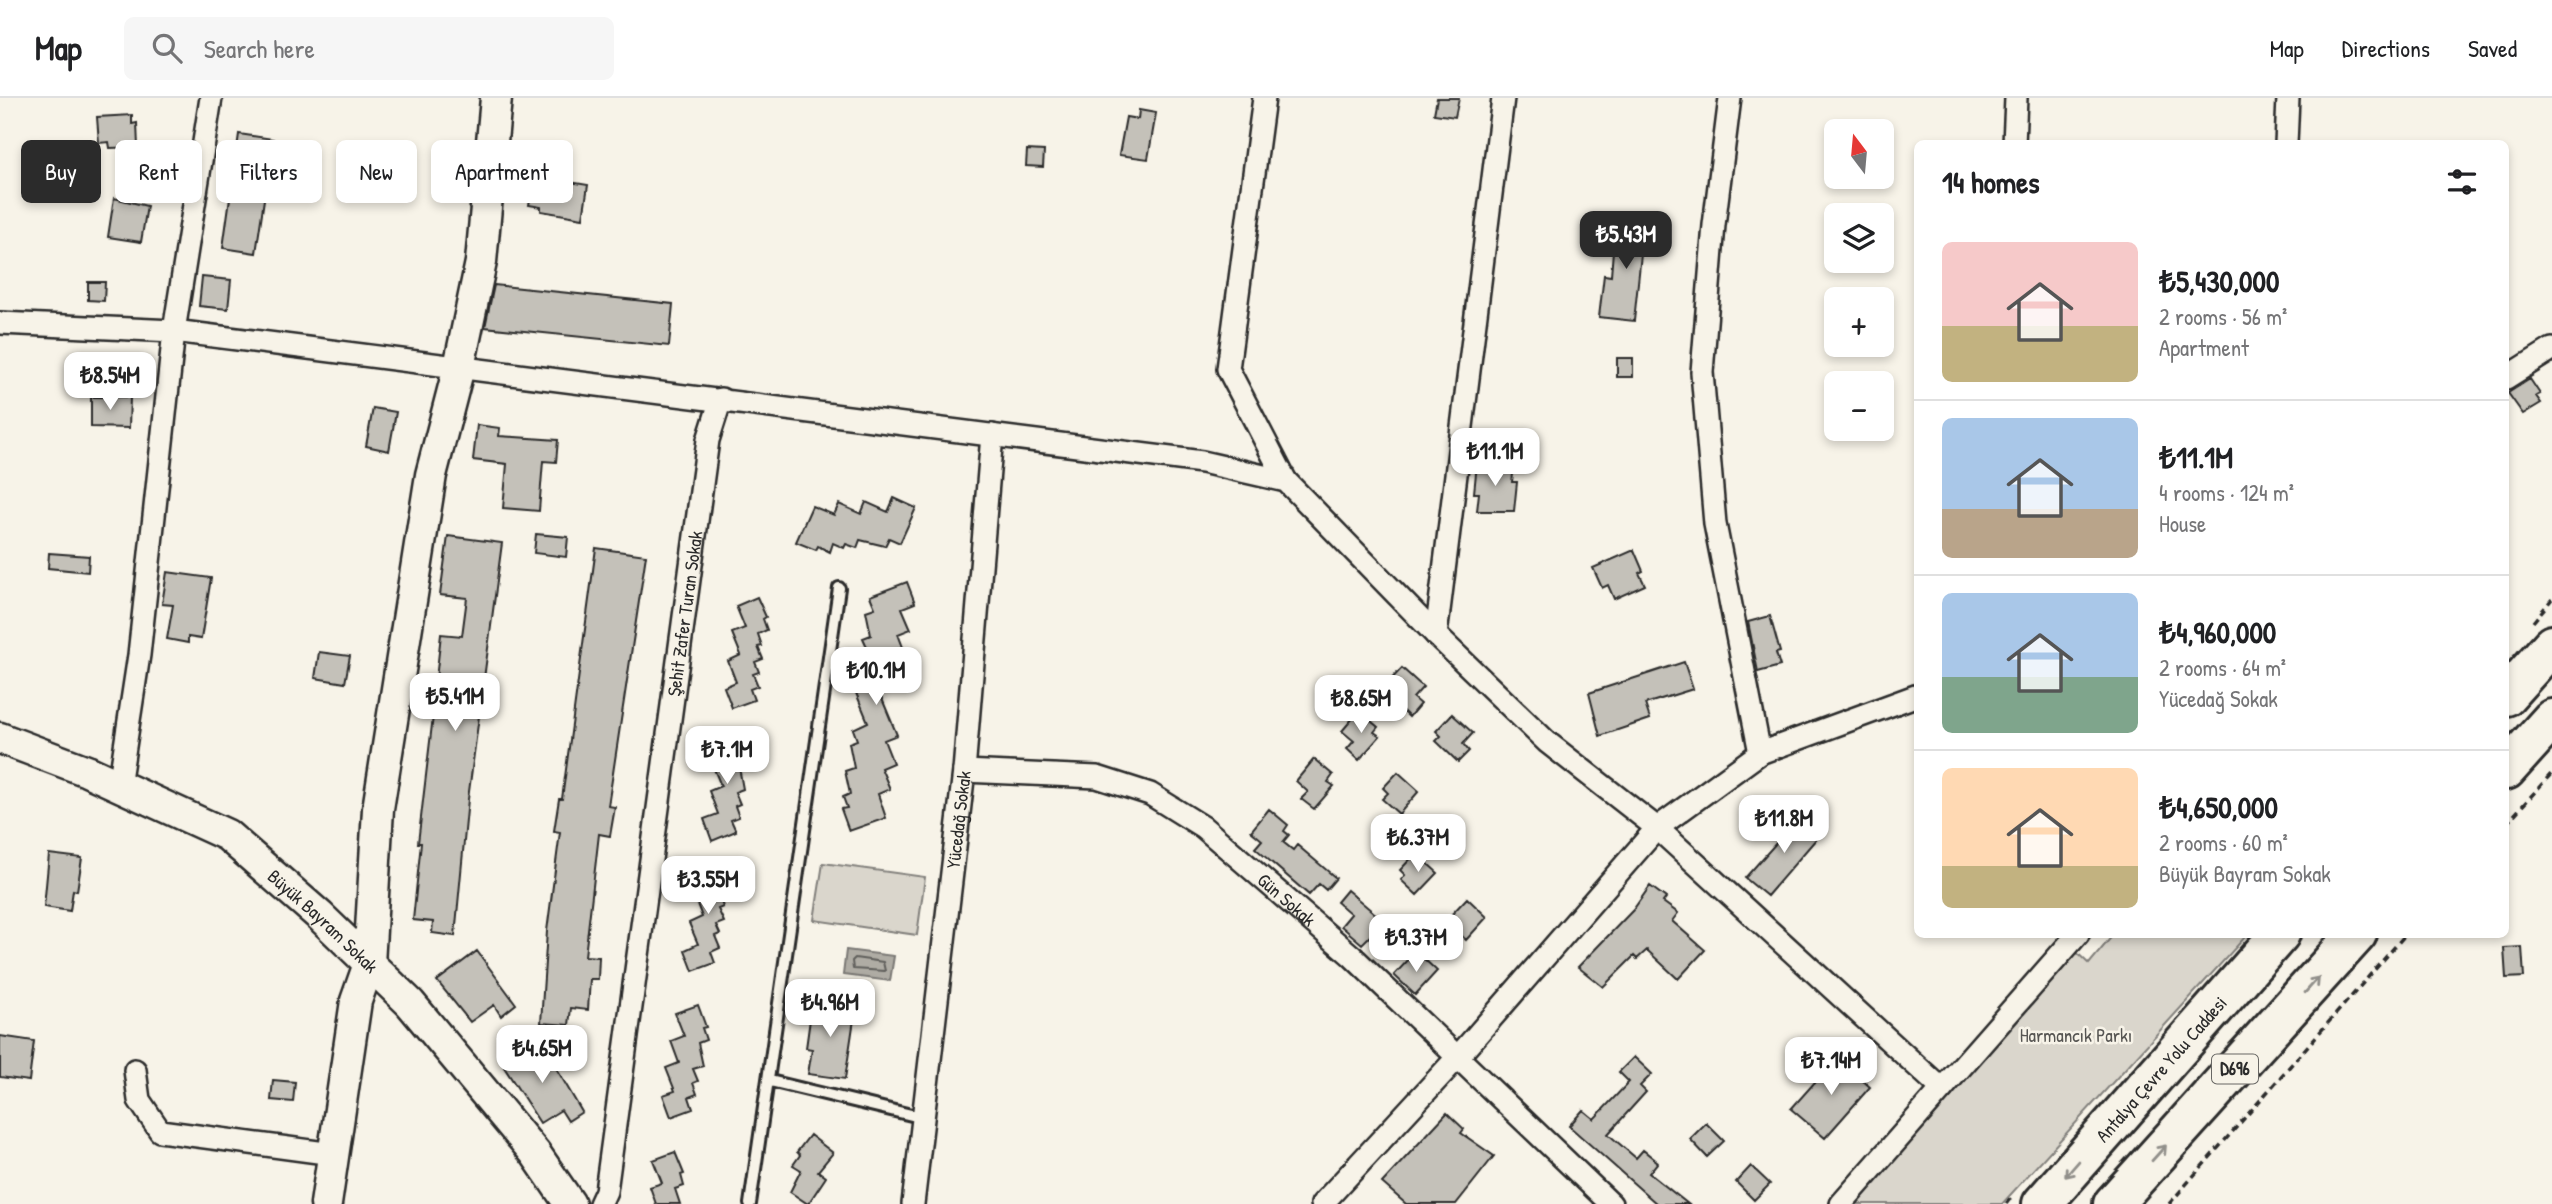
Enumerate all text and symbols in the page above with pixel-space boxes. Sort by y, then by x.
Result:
search box [124,17,614,80]
text: Map [35,26,82,70]
icon: search [148,29,186,67]
text: Search here [204,31,315,66]
text: Map [2270,32,2304,64]
text: Directions [2342,32,2430,64]
text: Saved [2468,32,2517,64]
north arrow [1824,119,1894,189]
map controls [1824,119,1894,441]
chip: Buy [21,140,101,203]
chip: Rent [115,140,202,203]
chip: Filters [216,140,322,203]
chip: New [336,140,417,203]
chip: Apartment [431,140,573,203]
text: 14 homes [1942,162,2040,202]
icon: filters [2443,163,2481,201]
button: layers [1824,203,1894,273]
pin: ₺5.43M [1569,212,1683,271]
text: ₺5.43M [1596,218,1656,249]
text: ₺5,430,000 [2159,261,2279,301]
icon: home [1998,270,2082,354]
button: + [1824,287,1894,357]
text: 2 rooms · 56 m² [2159,301,2287,332]
text: Apartment [2159,332,2249,363]
pin: ₺8.54M [53,352,167,412]
text: ₺8.54M [80,359,140,390]
button: − [1824,371,1894,441]
pin: ₺11.1M [1438,428,1552,488]
text: ₺11.1M [1467,435,1523,466]
text: ₺11.1M [2159,437,2233,477]
icon: home [1998,446,2082,530]
text: 4 rooms · 124 m² [2159,477,2294,508]
text: House [2159,508,2206,539]
street label: Şehit Zafer Turan Sokak [660,529,709,698]
text: ₺4,960,000 [2159,612,2276,652]
icon: home [1998,621,2082,705]
pin: ₺10.1M [819,648,933,707]
text: 2 rooms · 64 m² [2159,652,2286,683]
text: ₺10.1M [847,654,905,685]
pin: ₺5.41M [398,674,512,733]
pin: ₺8.65M [1304,676,1418,735]
text: ₺5.41M [426,680,484,711]
text: ₺8.65M [1331,682,1391,713]
text: Yücedağ Sokak [2159,683,2278,714]
pin: ₺7.1M [678,726,776,786]
text: ₺7.1M [701,733,753,764]
street label: Yücedağ Sokak [940,769,977,870]
text: ₺4,650,000 [2159,787,2278,827]
pin: ₺11.8M [1727,796,1841,855]
icon: home [1998,796,2082,880]
text: ₺11.8M [1755,802,1813,833]
pin: ₺6.37M [1361,814,1475,874]
text: ₺6.37M [1387,821,1449,852]
text: 2 rooms · 60 m² [2159,827,2288,858]
pin: ₺3.55M [651,856,765,916]
text: Büyük Bayram Sokak [2159,858,2331,889]
street label: Büyük Bayram Sokak [262,863,384,979]
text: ₺3.55M [677,863,739,894]
street label: Gün Sokak [1252,867,1322,932]
pin: ₺9.37M [1359,914,1473,974]
text: ₺9.37M [1385,921,1447,952]
one-way arrow [2303,977,2320,994]
pin: ₺4.96M [773,979,887,1039]
text: ₺4.96M [801,986,859,1017]
street label: Antalya Çevre Yolu Caddesi [2090,990,2232,1148]
park label: Harmancık Parkı [2020,1022,2132,1048]
pin: ₺4.65M [485,1026,599,1085]
text: ₺4.65M [512,1032,572,1063]
pin: ₺7.14M [1774,1038,1888,1097]
text: ₺7.14M [1801,1044,1861,1075]
road number: D696 [2212,1054,2258,1084]
one-way arrow [2151,1144,2167,1162]
one-way arrow [2064,1160,2080,1178]

